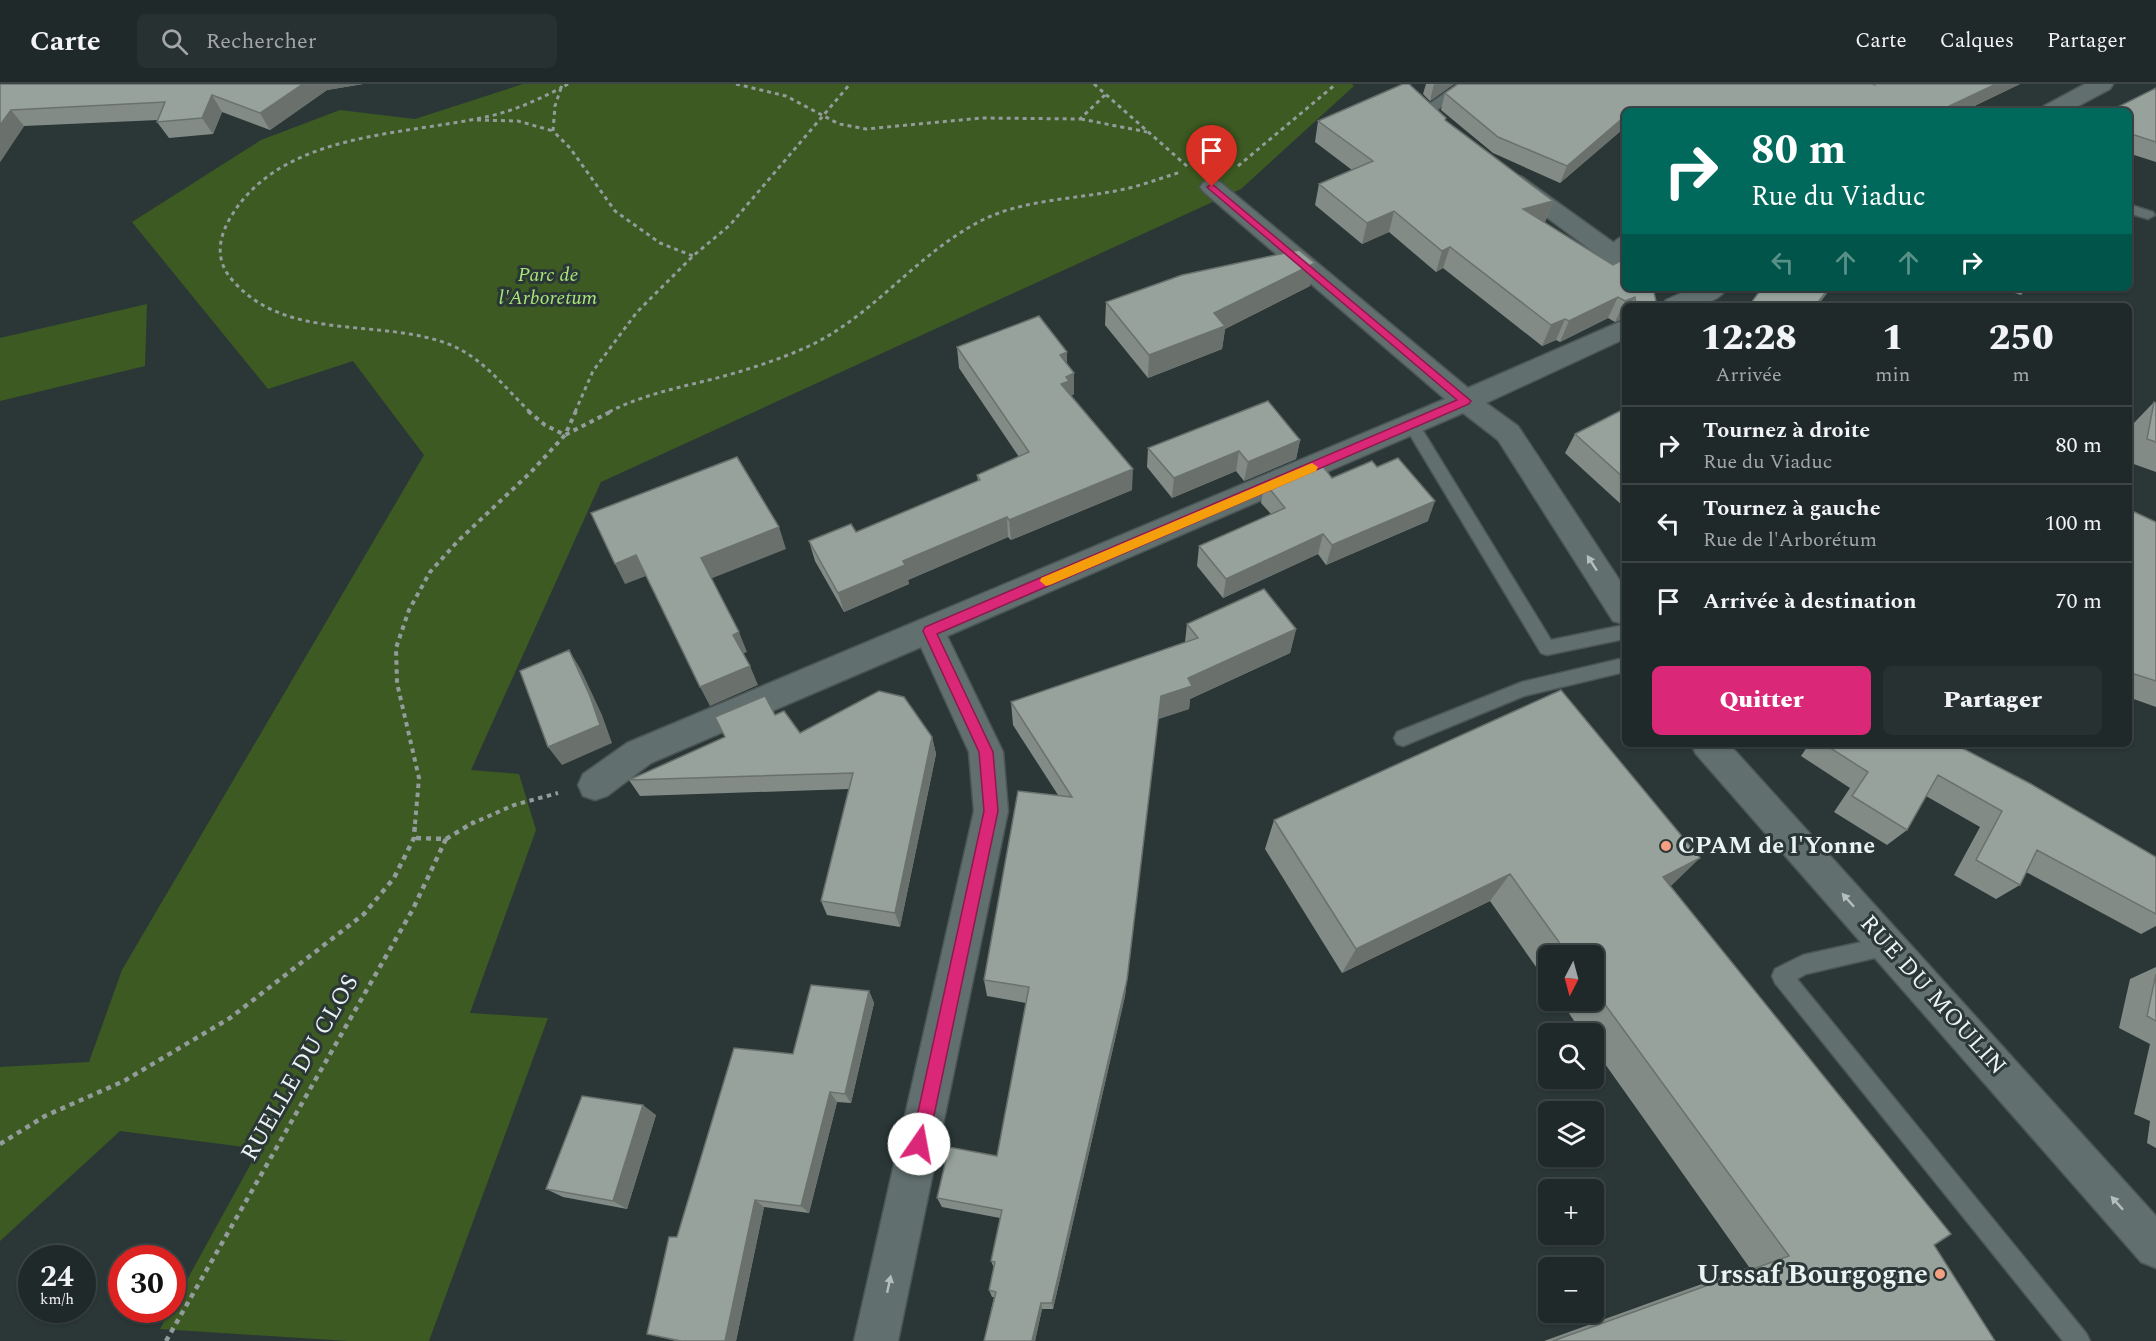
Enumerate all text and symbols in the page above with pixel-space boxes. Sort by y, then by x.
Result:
search box [137,14,557,68]
text: Carte [30,20,101,63]
icon: search [158,25,191,58]
text: Rechercher [206,25,316,58]
text: Carte [1855,25,1907,57]
text: Calques [1940,25,2014,57]
text: Partager [2047,25,2126,57]
text: 80 m [1751,119,1846,182]
pin [1186,125,1237,187]
icon: right [1652,132,1730,210]
icon: arrive [1195,134,1228,167]
text: Rue du Viaduc [1751,176,1926,218]
icon: left [1766,246,1799,279]
icon: ahead [1829,246,1862,279]
icon: ahead [1892,246,1925,279]
icon: right [1955,246,1988,279]
park label: Parc de l'Arboretum [499,260,598,313]
text: 12:28 [1700,311,1797,366]
text: 1 [1882,311,1904,366]
text: 250 [1989,311,2054,366]
text: Arrivée [1716,360,1782,390]
text: min [1875,360,1910,390]
text: m [2013,360,2030,390]
text: Tournez à droite [1703,414,1870,447]
icon: right [1652,429,1685,462]
text: 80 m [2056,429,2102,462]
text: Rue du Viaduc [1703,447,1832,477]
text: Tournez à gauche [1703,492,1881,525]
icon: left [1652,507,1685,540]
text: 100 m [2045,507,2102,540]
text: Rue de l'Arborétum [1703,525,1877,555]
one-way arrow [1587,555,1598,571]
icon: arrive [1652,585,1685,618]
text: Arrivée à destination [1703,585,1917,618]
text: 70 m [2056,585,2102,618]
button: Quitter [1652,666,1871,735]
button: Partager [1883,666,2102,735]
place label: CPAM de l'Yonne [1678,828,1875,864]
marker: CPAM de l'Yonne [1659,839,1673,853]
one-way arrow [1842,893,1855,908]
street label: RUE DU MOULIN [1851,907,2015,1083]
north arrow [1538,945,1604,1011]
map controls [1538,945,1604,1323]
street label: RUELLE DU CLOS [232,968,368,1168]
button: search [1538,1023,1604,1089]
button: layers [1538,1101,1604,1167]
position arrow [887,1112,951,1176]
button: + [1538,1179,1604,1245]
one-way arrow [2111,1196,2124,1211]
speed limit sign: 30 [108,1245,186,1323]
place label: Urssaf Bourgogne [1696,1253,1928,1296]
text: 24 [40,1254,74,1300]
button: − [1538,1257,1604,1323]
marker: Urssaf Bourgogne [1933,1267,1947,1281]
one-way arrow [884,1275,894,1293]
text: km/h [40,1288,74,1311]

